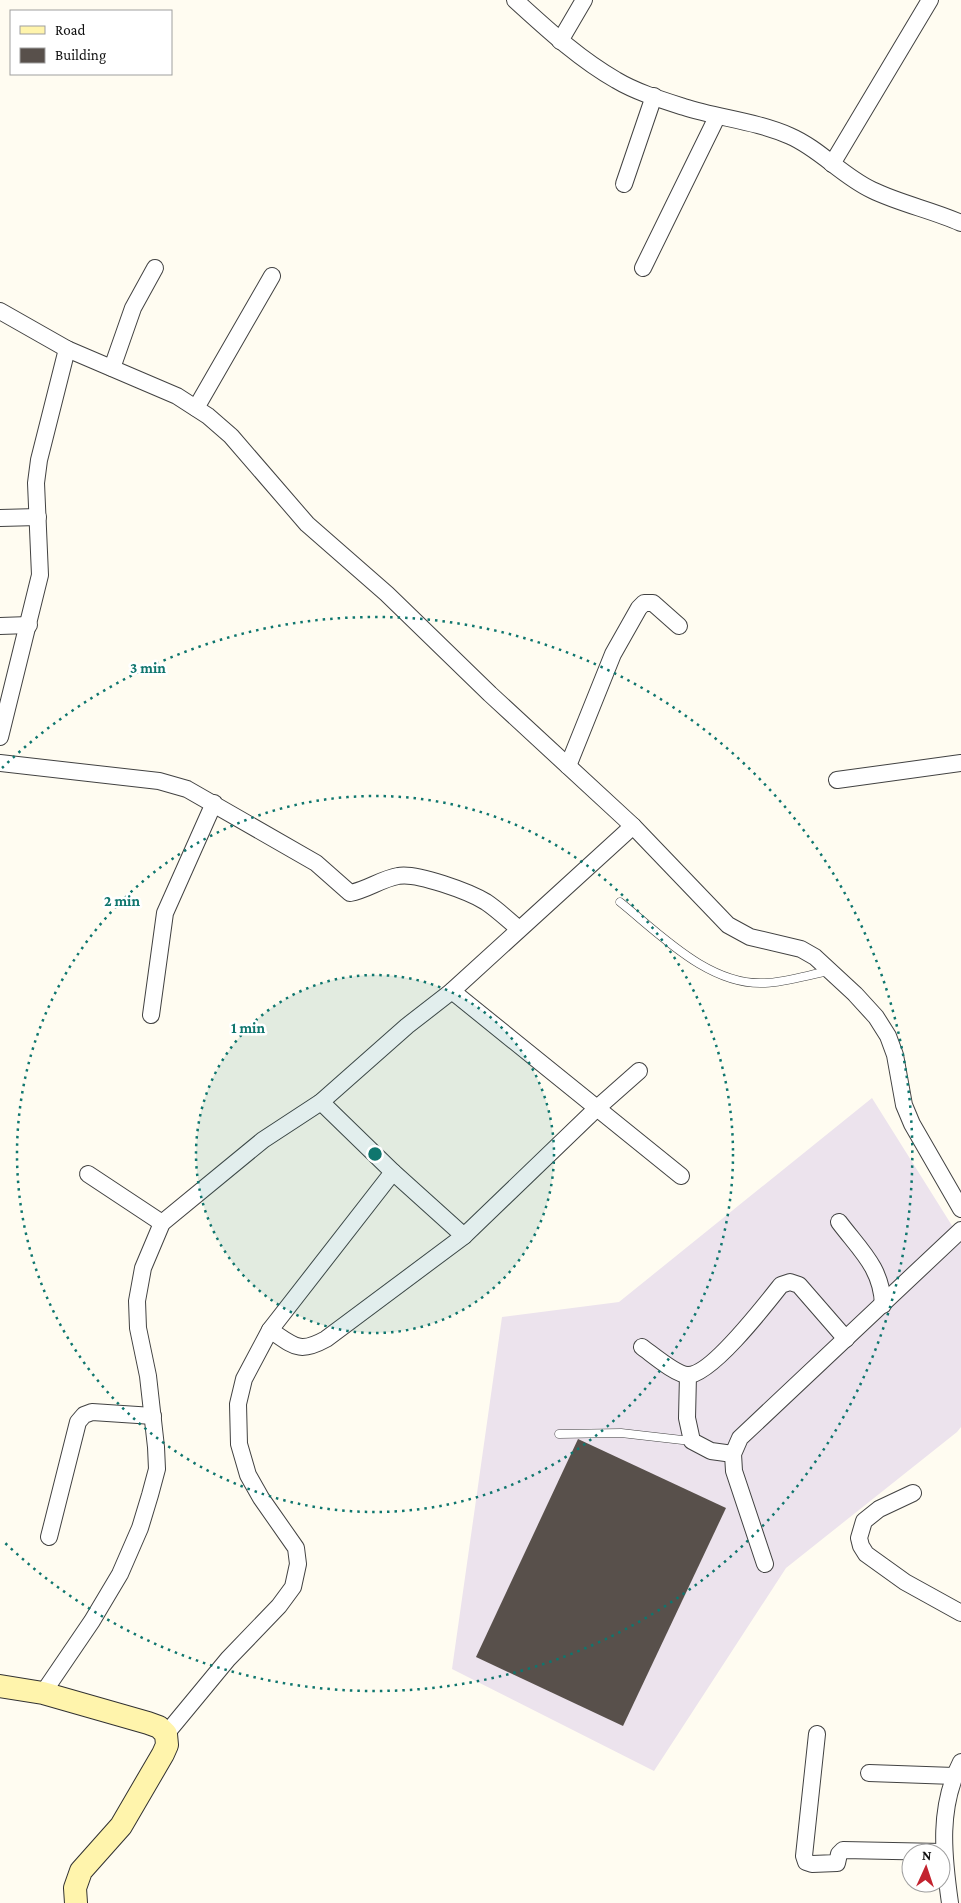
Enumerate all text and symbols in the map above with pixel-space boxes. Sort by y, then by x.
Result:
legend [10,10,172,75]
text: Road [55,22,86,38]
text: Building [55,47,106,64]
text: 3 min [130,660,166,676]
text: 2 min [104,893,140,909]
text: 1 min [231,1020,265,1036]
centre of rings [366,1145,384,1163]
north arrow [901,1843,951,1893]
text: N [921,1847,932,1863]

